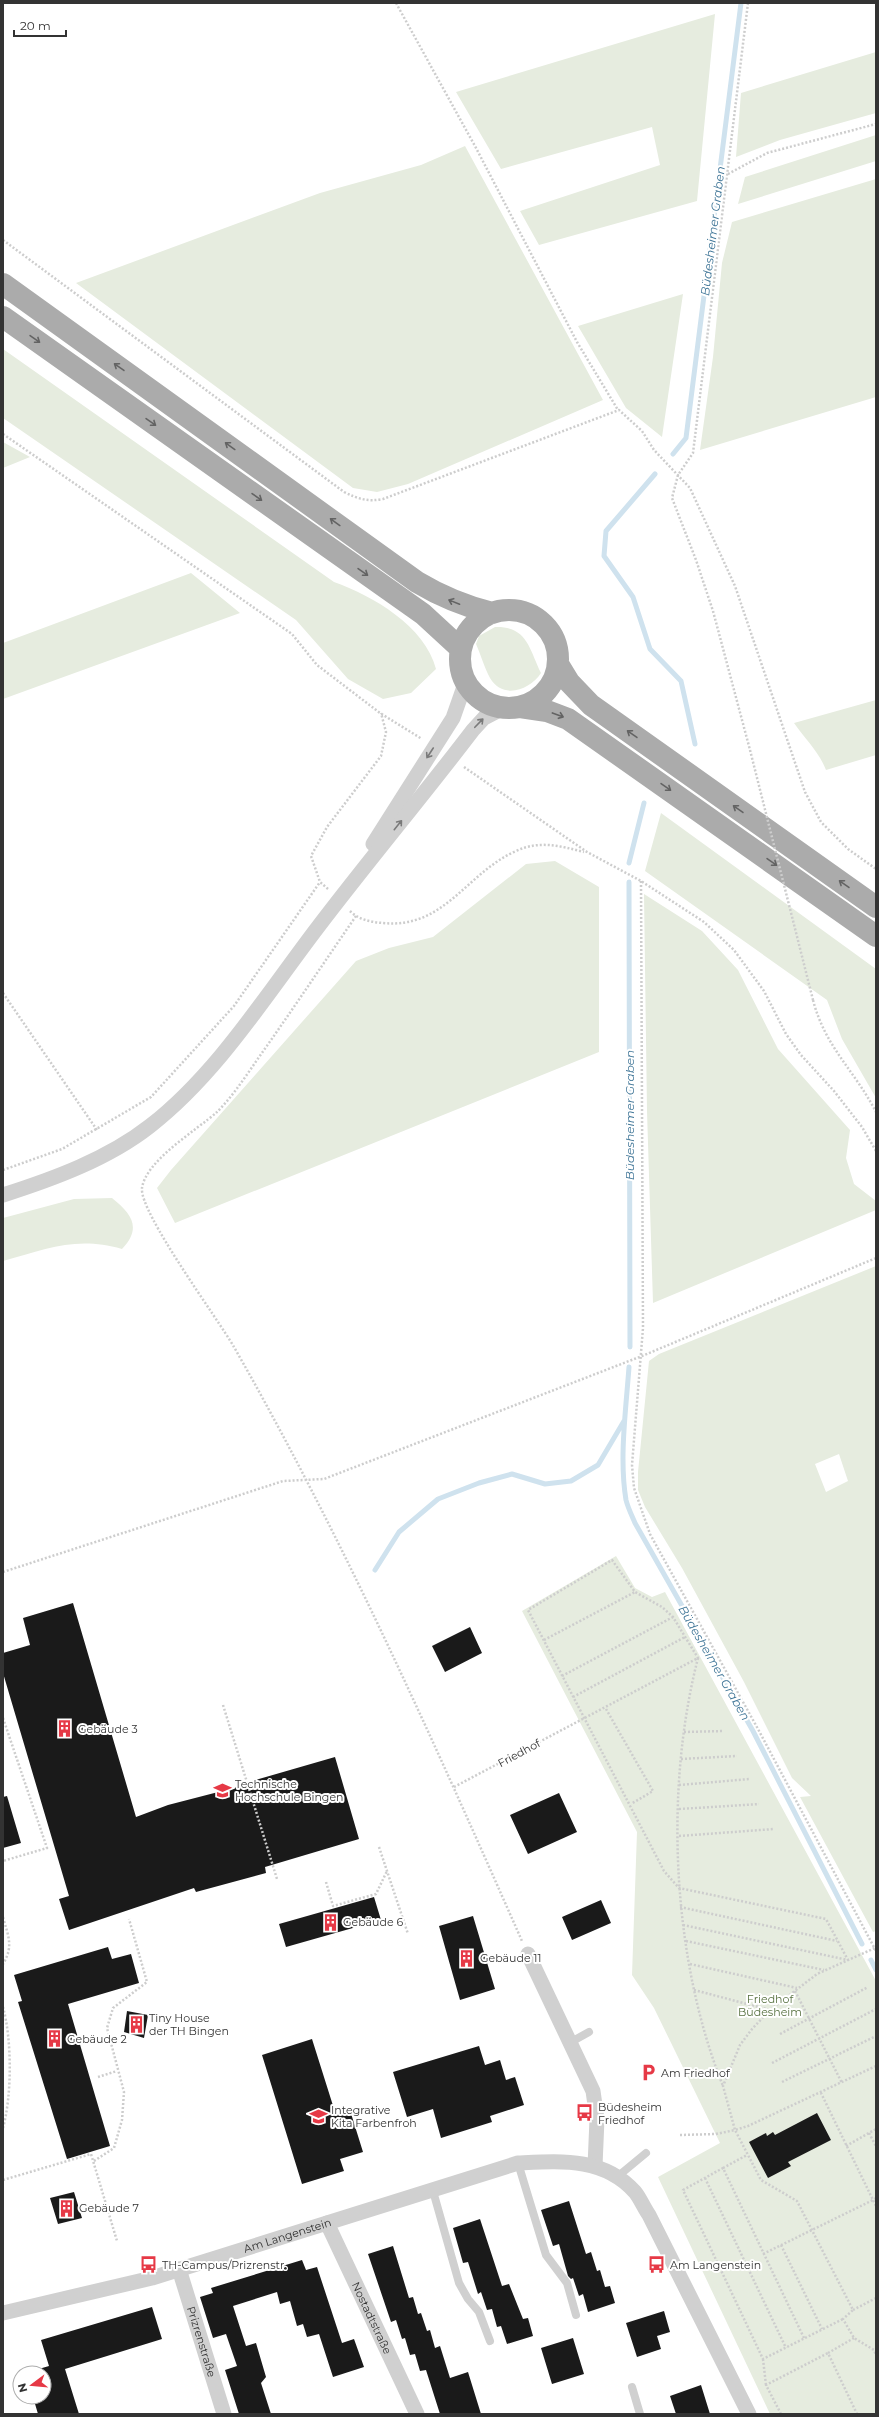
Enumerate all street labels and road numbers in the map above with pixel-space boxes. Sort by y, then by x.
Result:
street label: Friedhof [495,1735,544,1770]
street label: Am Langenstein [242,2215,333,2256]
street label: Nostadtstraße [349,2280,395,2357]
street label: Prizrenstraße [184,2305,219,2379]

